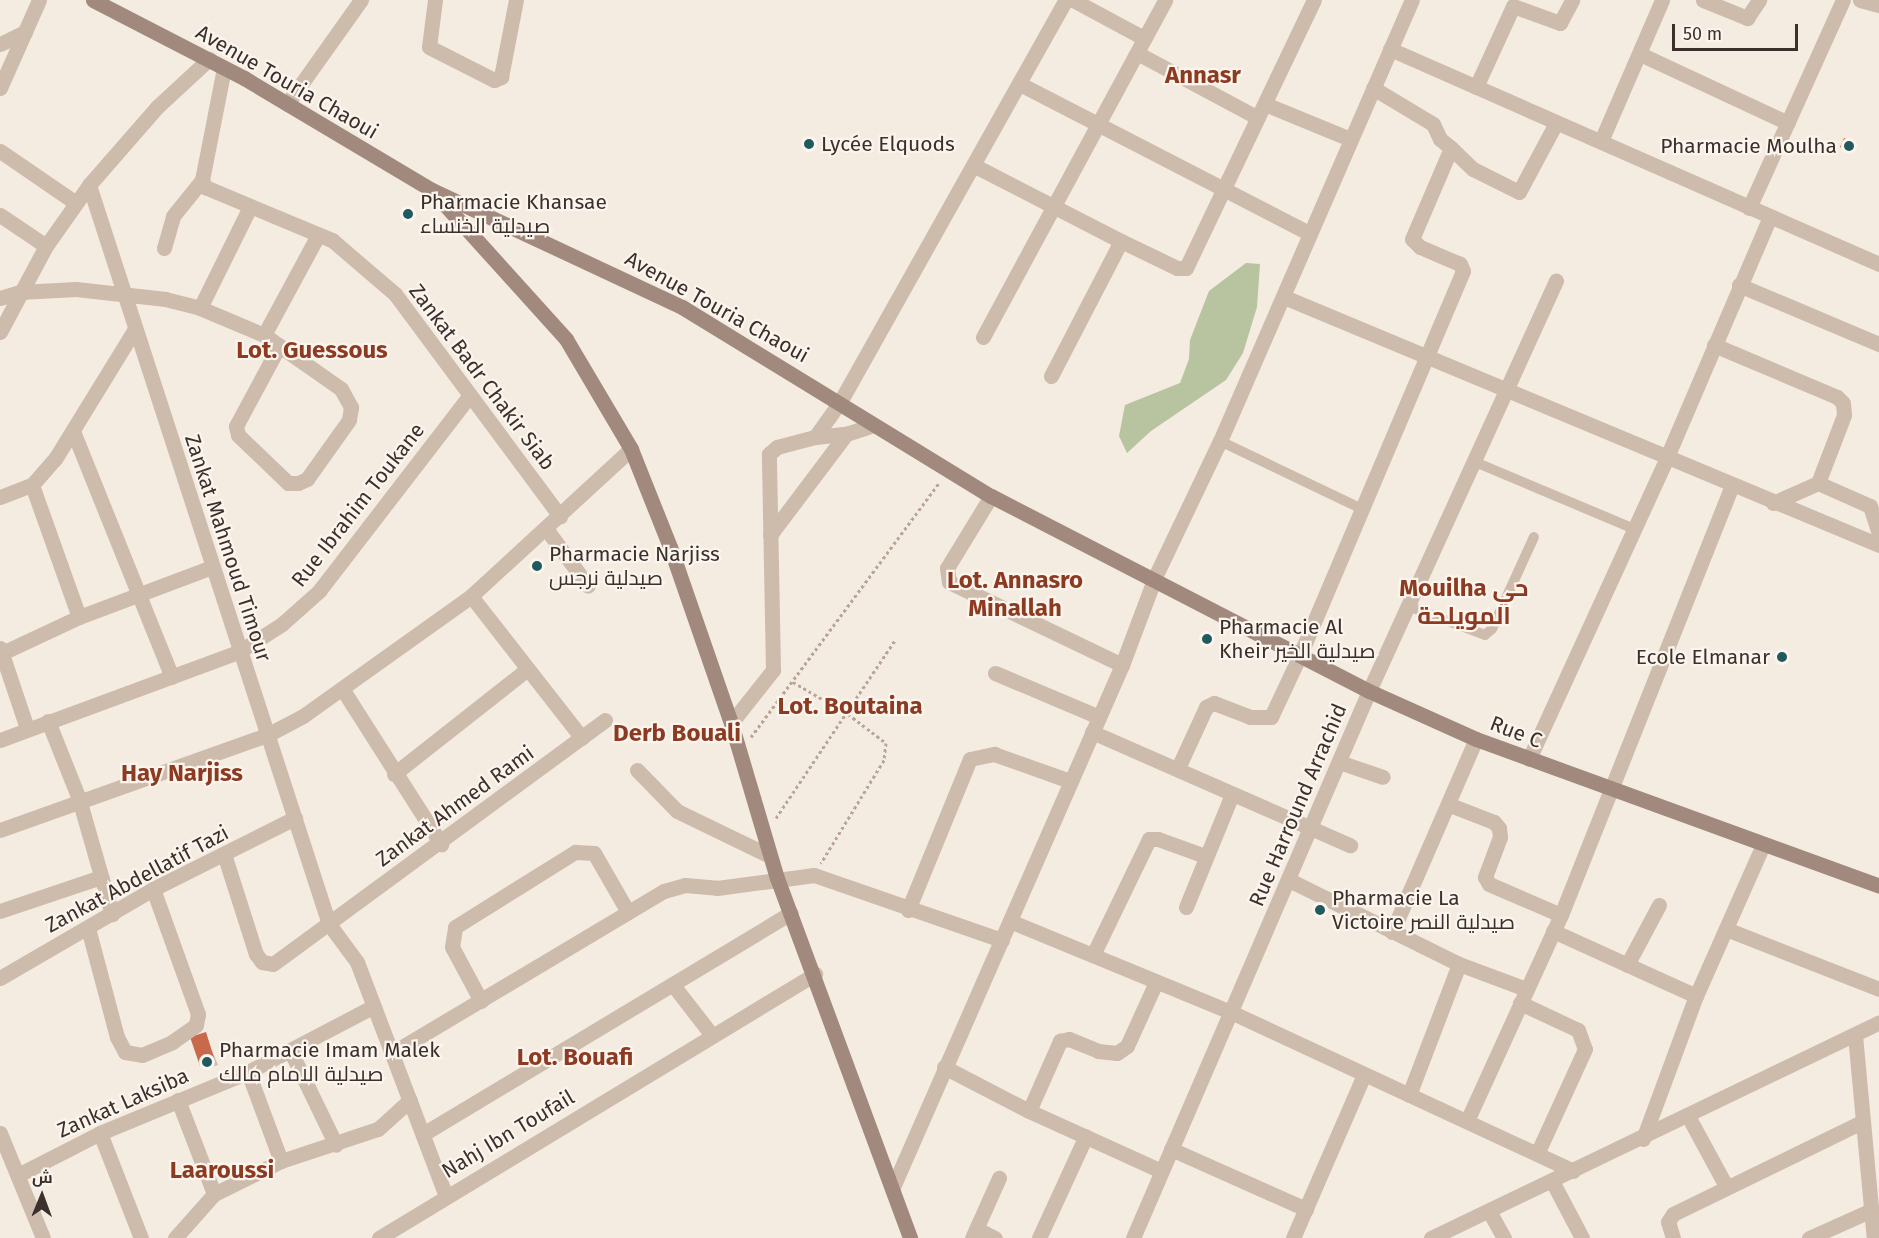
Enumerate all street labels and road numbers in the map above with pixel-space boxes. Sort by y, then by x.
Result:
street label: Avenue Touria Chaoui [191,20,383,144]
street label: Avenue Touria Chaoui [621,246,813,368]
street label: Zankat Badr Chakir Siab [404,279,560,475]
street label: Rue Ibrahim Toukane [286,418,430,592]
street label: Zankat Mahmoud Timour [179,431,277,665]
street label: Rue Harround Arrachid [1244,700,1352,910]
street label: Rue C [1486,711,1546,753]
street label: Zankat Ahmed Rami [371,740,539,872]
street label: Zankat Abdellatif Tazi [41,820,233,938]
street label: Zankat Laksiba [53,1063,193,1143]
street label: Nahj Ibn Toufail [437,1084,579,1184]

